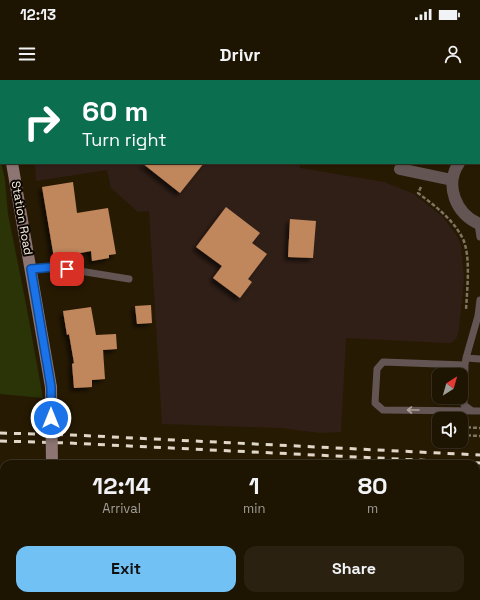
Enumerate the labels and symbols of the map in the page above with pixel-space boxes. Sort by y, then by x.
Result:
street label: Station Road [8,180,36,256]
pin [50,252,84,286]
north arrow [432,368,468,404]
position arrow [30,397,72,439]
one-way arrow [407,406,420,414]

